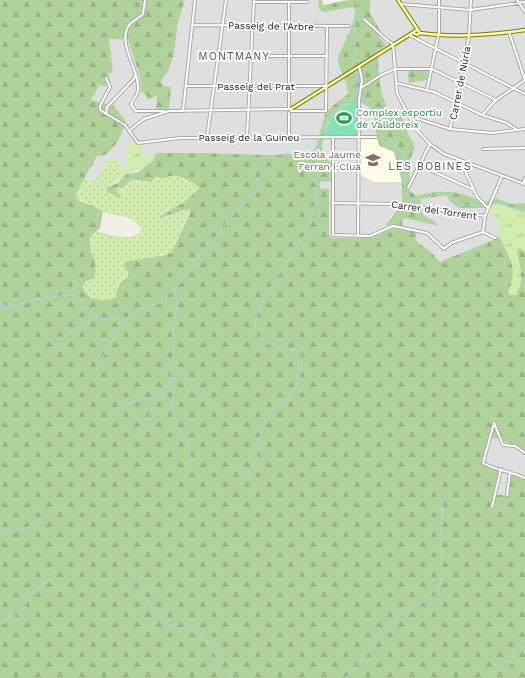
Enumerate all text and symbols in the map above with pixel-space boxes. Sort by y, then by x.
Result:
street label: Passeig de l'Arbre [228,20,314,32]
street label: Carrer de Núria [447,45,473,121]
district label: MONTMANY [198,50,270,63]
street label: Passeig del Prat [217,81,295,92]
place label: Complex esportiu de Valldoreix [356,107,442,130]
sports icon: Complex esportiu de Valldoreix [335,109,353,127]
street label: Passeig de la Guineu [198,132,300,143]
place label: Escola Jaume Ferran i Clua [293,149,361,172]
school or university icon: Escola Jaume Ferran i Clua [364,151,382,169]
district label: LES BOBINES [388,160,472,173]
street label: Carrer del Torrent [390,199,478,222]

